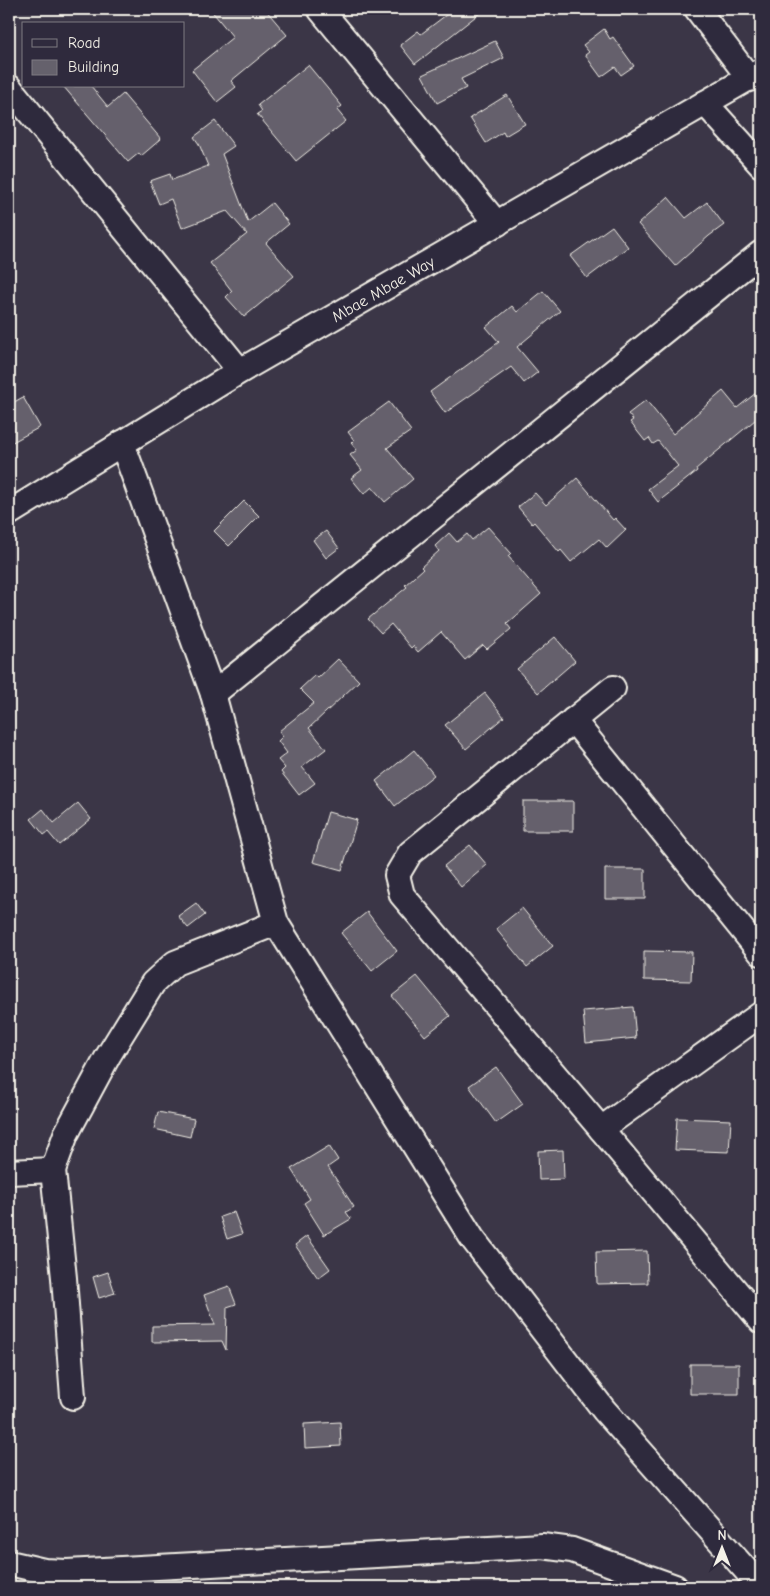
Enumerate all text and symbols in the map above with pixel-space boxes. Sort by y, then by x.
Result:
legend [22,22,185,88]
text: Road [68,34,100,52]
text: Building [68,58,119,76]
street label: Mbae Mbae Way [329,253,439,326]
north arrow [698,1524,748,1574]
text: N [717,1527,727,1544]

